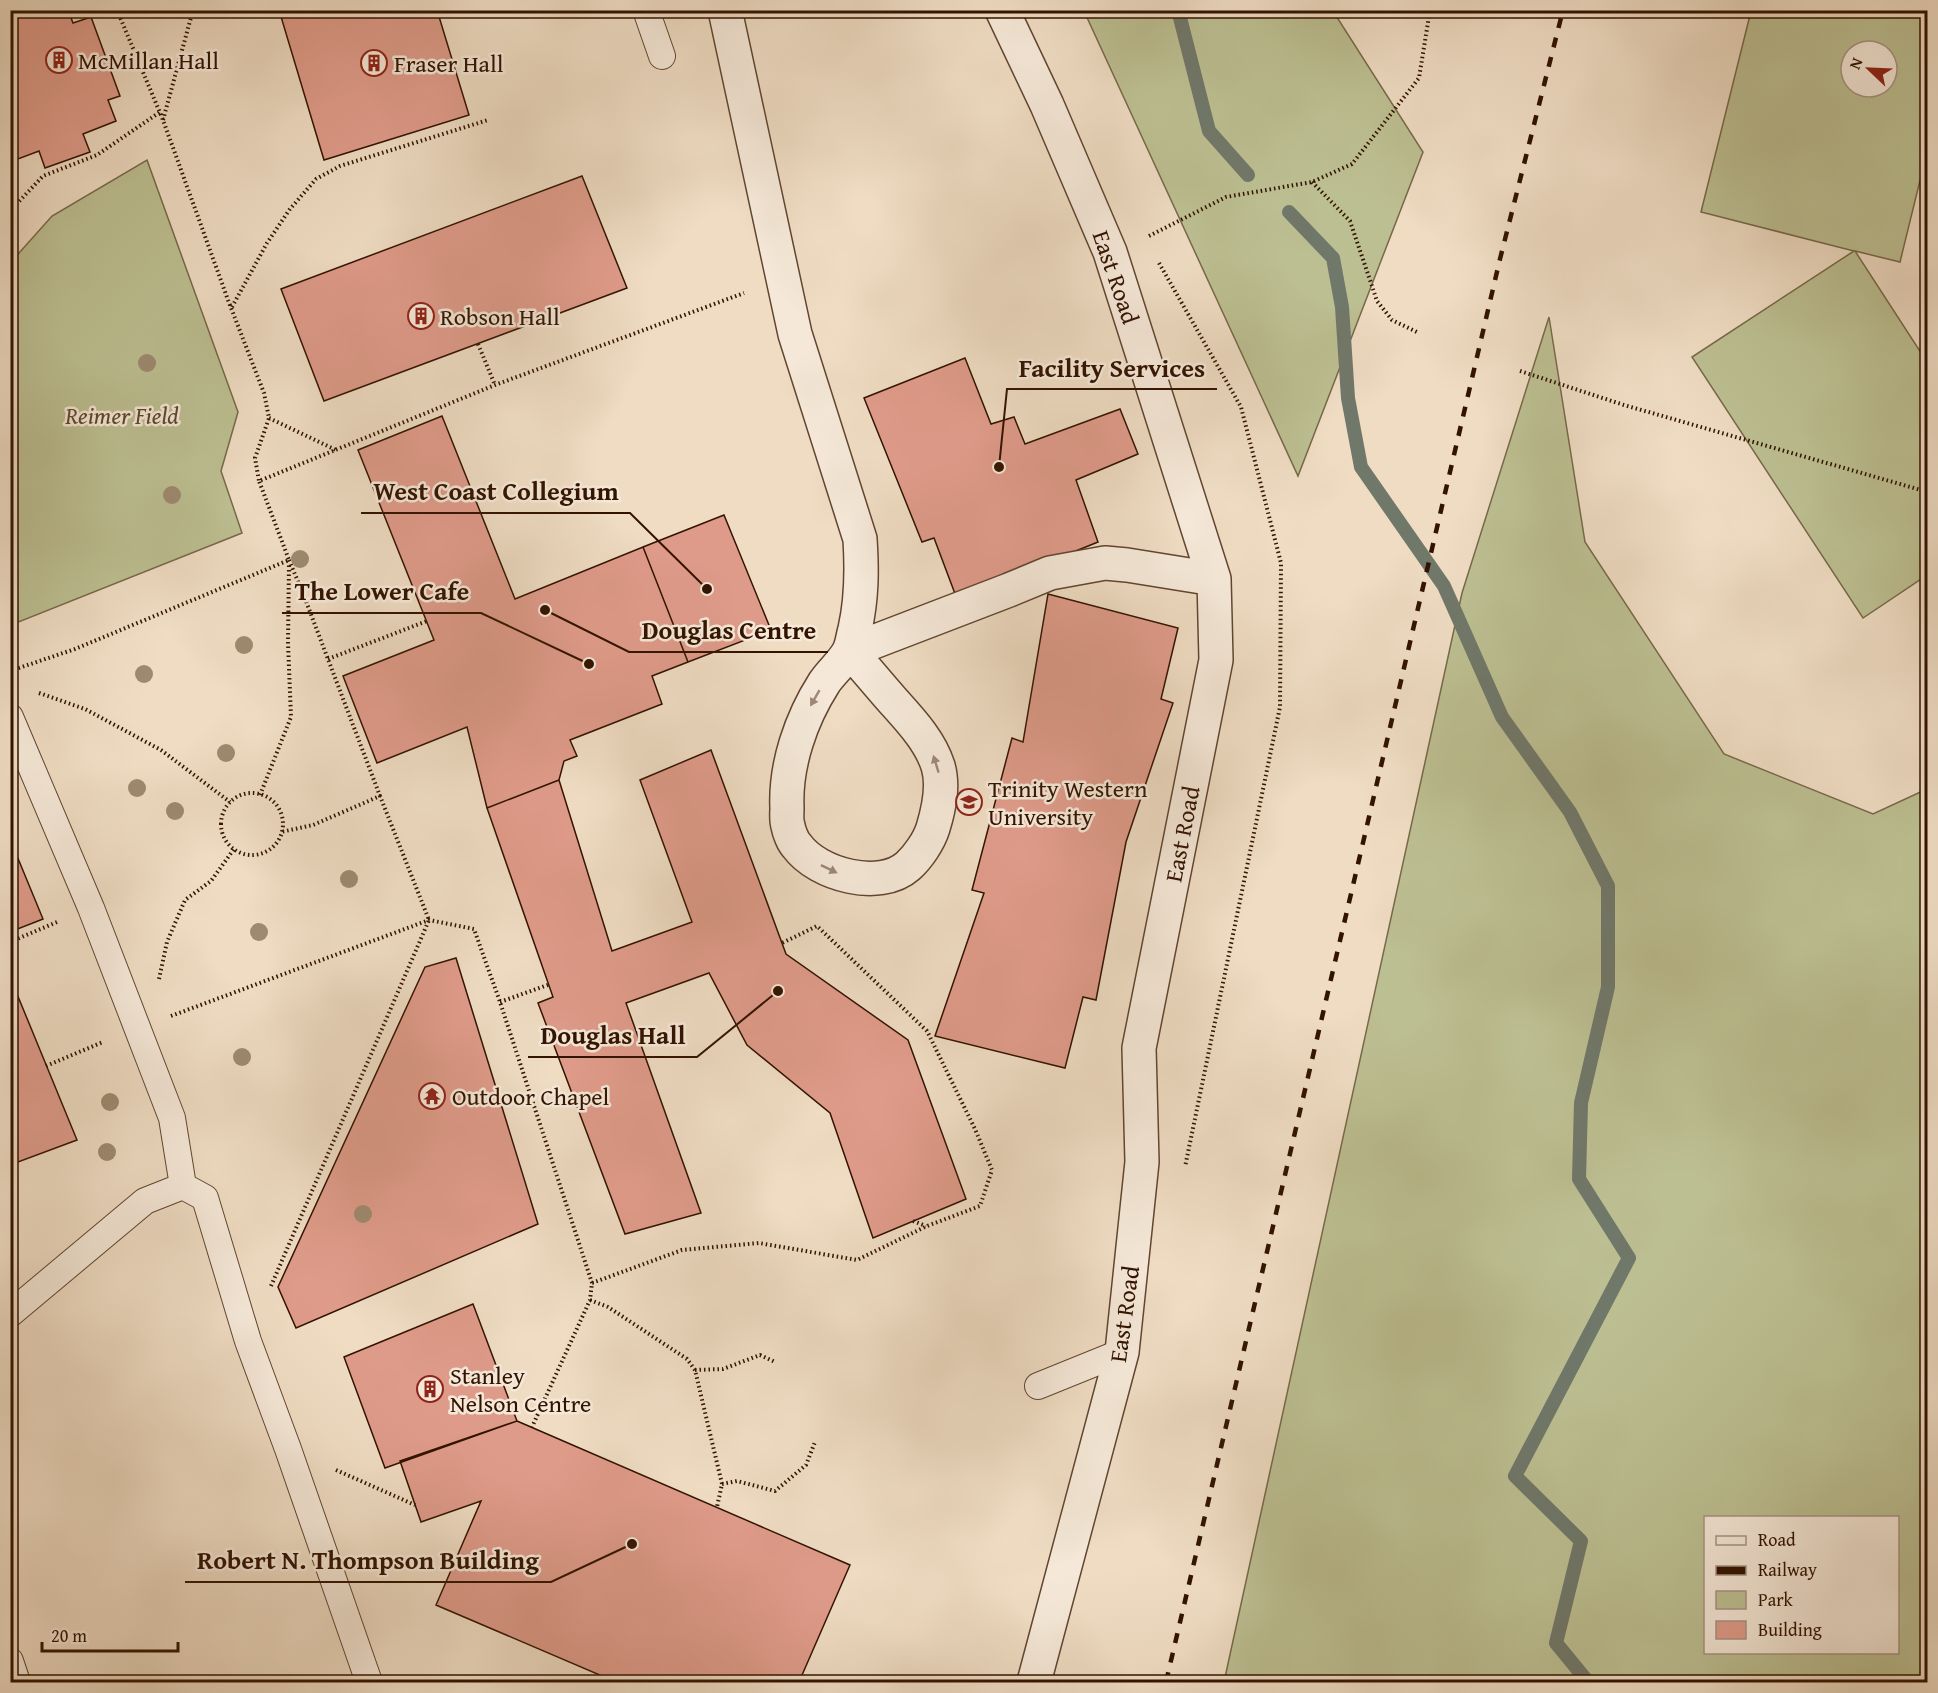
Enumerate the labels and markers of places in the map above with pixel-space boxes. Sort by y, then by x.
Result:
place label: McMillan Hall [78,43,219,78]
building icon: McMillan Hall [44,45,74,75]
place label: Fraser Hall [394,46,504,81]
building icon: Fraser Hall [359,48,389,78]
place label: Robson Hall [440,299,560,334]
building icon: Robson Hall [406,301,436,331]
callout: Facility Services [1007,345,1217,389]
callout: West Coast Collegium [361,469,630,513]
callout: The Lower Cafe [282,569,481,613]
callout: Douglas Centre [629,608,828,652]
place label: Trinity Western University [988,771,1148,834]
school or university icon: Trinity Western University [954,787,984,817]
callout: Douglas Hall [528,1013,697,1057]
place label: Outdoor Chapel [452,1079,610,1114]
temple icon: Outdoor Chapel [417,1081,447,1111]
place label: Stanley Nelson Centre [450,1358,591,1421]
building icon: Stanley Nelson Centre [415,1374,445,1404]
callout: Robert N. Thompson Building [185,1538,551,1582]

